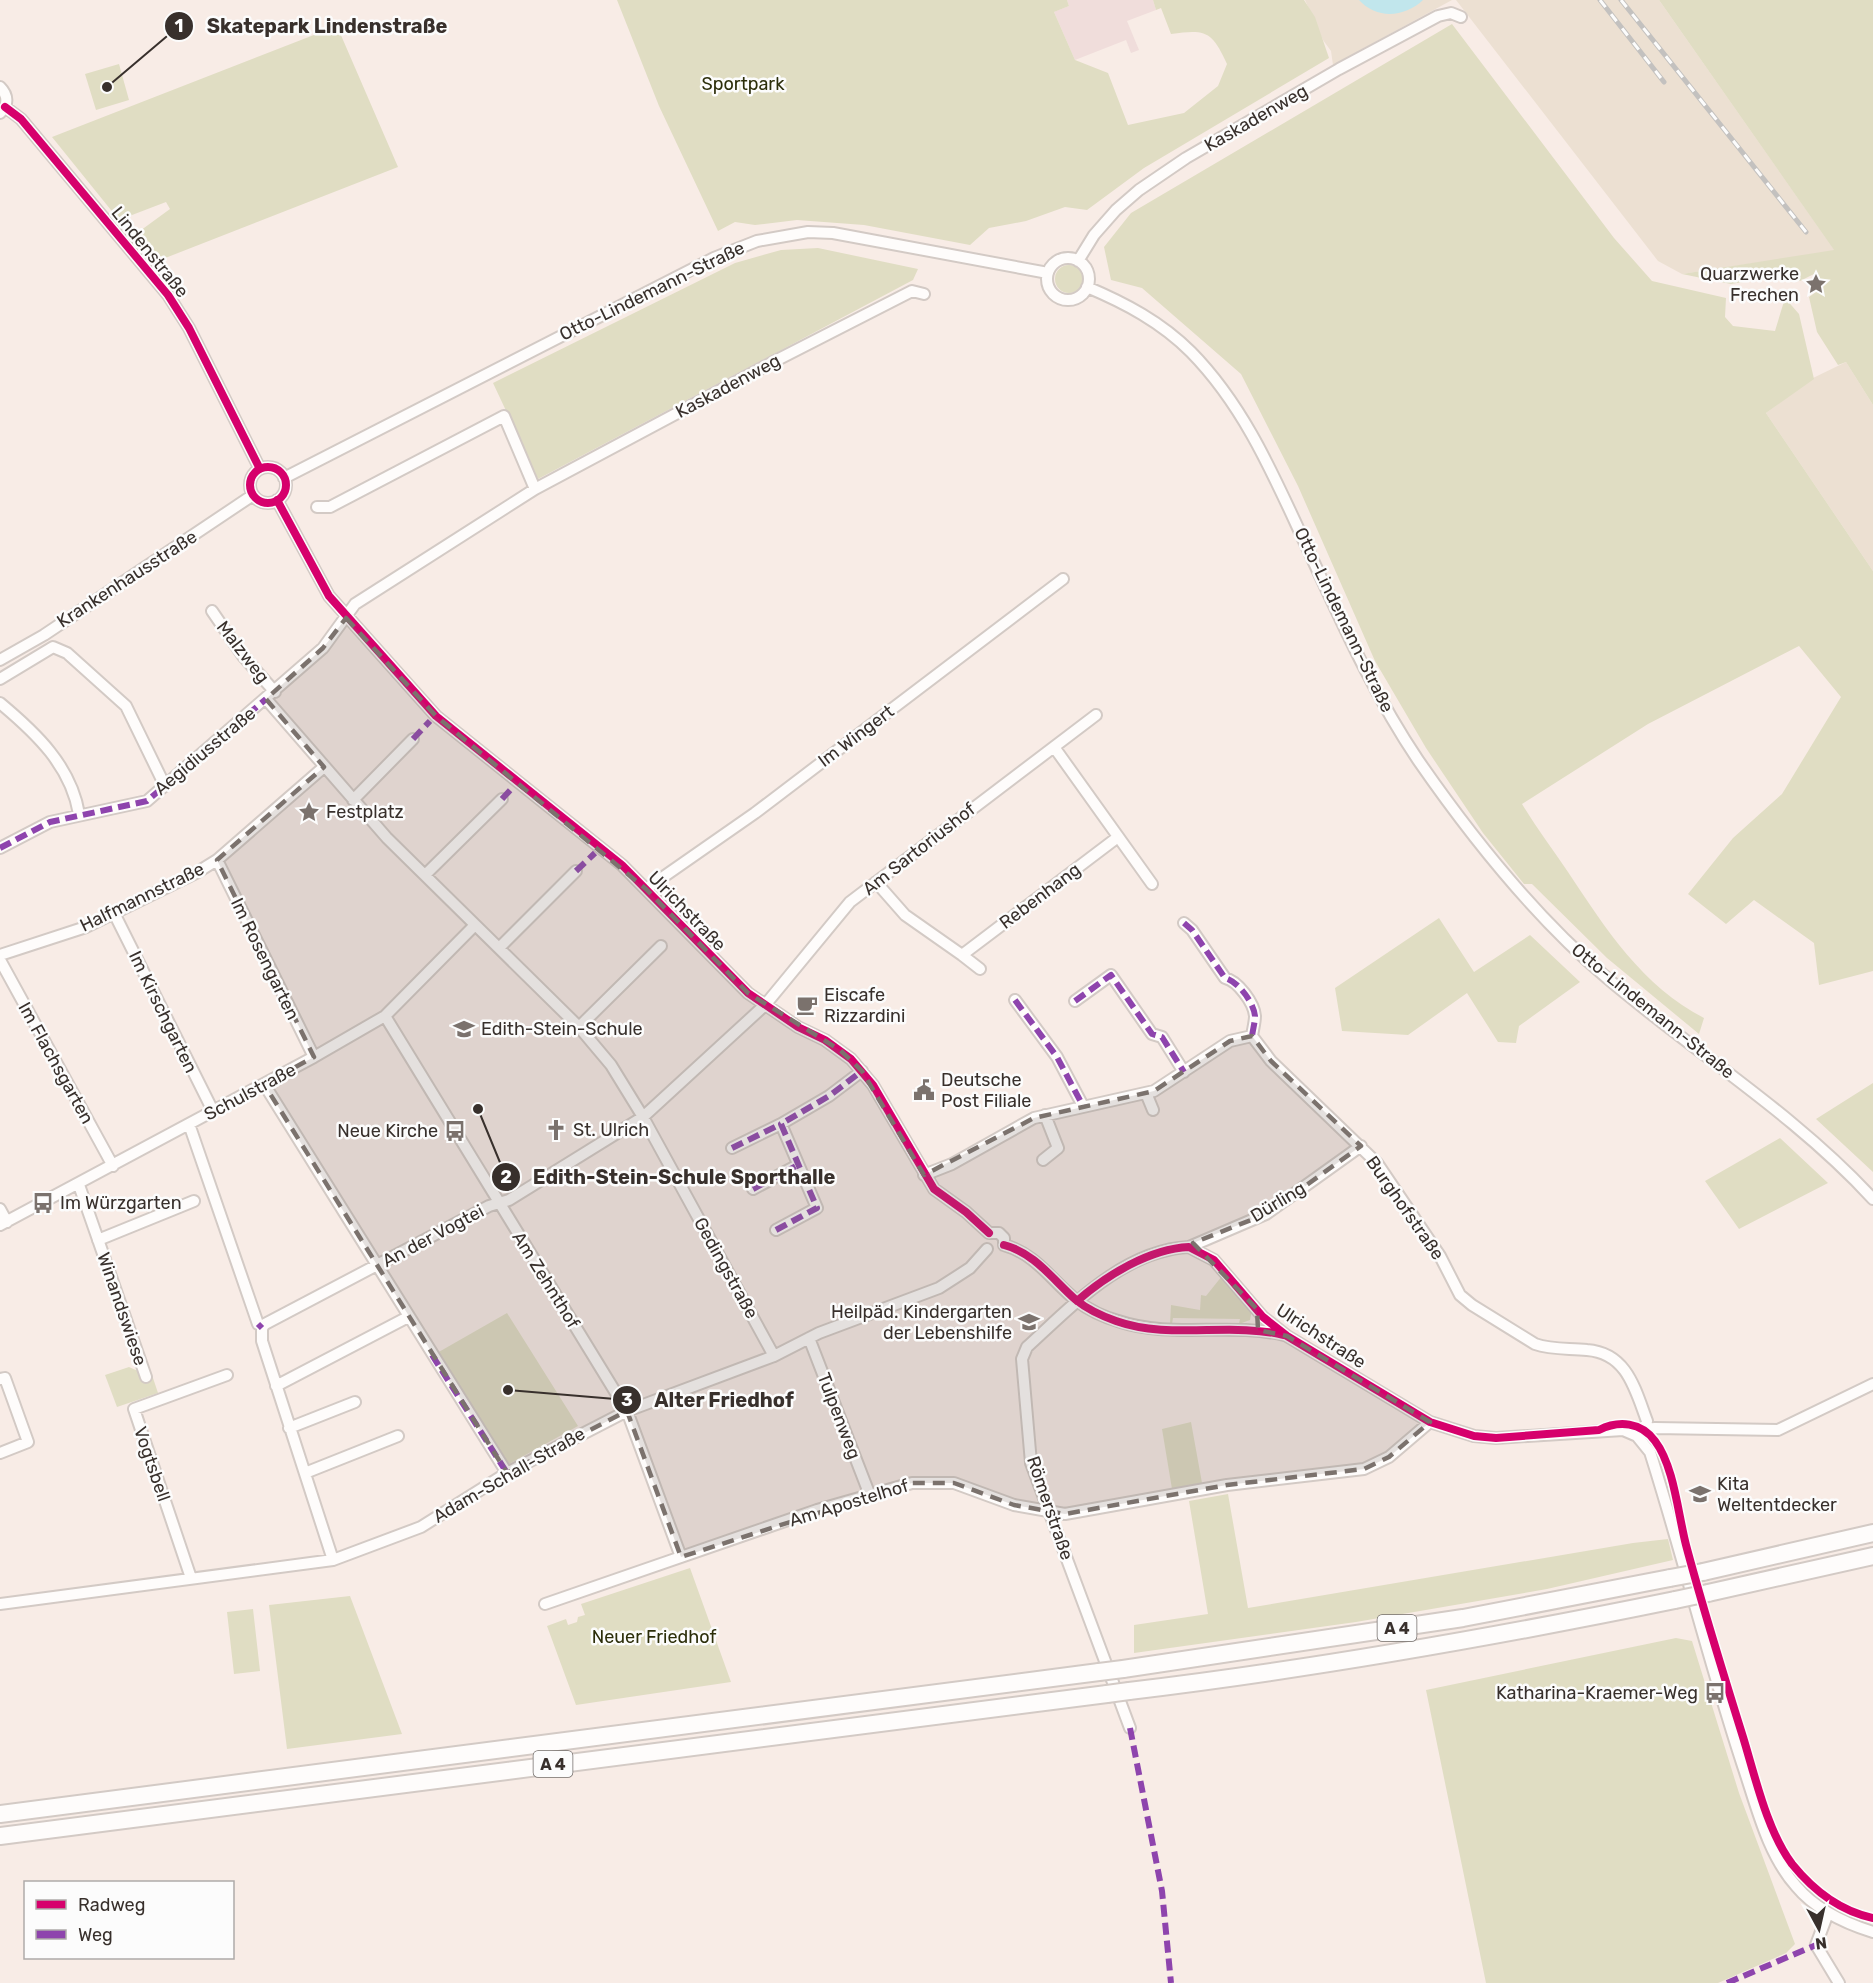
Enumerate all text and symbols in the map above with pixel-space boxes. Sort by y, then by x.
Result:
callout: Skatepark Lindenstraße [164,7,459,45]
text: Skatepark Lindenstraße [207,14,447,38]
text: 1 [175,15,183,37]
park label: Sportpark [702,73,785,95]
street label: Kaskadenweg [1201,80,1311,156]
street label: Lindenstraße [107,202,193,302]
street label: Otto-Lindemann-Straße [556,237,748,345]
place label: Quarzwerke Frechen [1700,263,1799,306]
place icon: Quarzwerke Frechen [1804,272,1828,296]
street label: Kaskadenweg [672,349,784,423]
street label: Otto-Lindemann-Straße [1290,524,1398,716]
street label: Krankenhausstraße [53,525,201,633]
street label: Malzweg [212,617,274,687]
street label: Im Wingert [814,700,898,772]
street label: Aegidiusstraße [150,702,260,800]
street label: Am Sartoriushof [858,798,980,900]
place icon: Festplatz [297,800,321,824]
place label: Festplatz [326,801,404,823]
street label: Halfmannstraße [76,857,208,937]
street label: Rebenhang [995,858,1085,934]
street label: Ulrichstraße [643,866,731,956]
street label: Im Rosengarten [226,894,304,1024]
street label: Otto-Lindemann-Straße [1567,939,1739,1083]
street label: Im Kirschgarten [124,947,202,1077]
place label: Eiscafe Rizzardini [824,984,905,1027]
cafe icon: Eiscafe Rizzardini [795,993,819,1017]
street label: Im Flachsgarten [13,998,99,1128]
school or university icon: Edith-Stein-Schule [452,1017,476,1041]
place label: Edith-Stein-Schule [481,1018,643,1040]
street label: Schulstraße [200,1059,300,1125]
place label: Deutsche Post Filiale [941,1069,1031,1112]
public building icon: Deutsche Post Filiale [912,1078,936,1102]
church icon: St. Ulrich [544,1118,568,1142]
bus stop icon: Neue Kirche [443,1119,467,1143]
place label: St. Ulrich [573,1119,649,1141]
place label: Neue Kirche [337,1120,438,1142]
street label: Burghofstraße [1361,1152,1449,1264]
callout: Edith-Stein-Schule Sporthalle [491,1158,847,1196]
text: Edith-Stein-Schule Sporthalle [533,1165,835,1189]
text: 2 [500,1166,512,1188]
street label: Dürling [1246,1177,1310,1227]
bus stop icon: Im Würzgarten [31,1191,55,1215]
place label: Im Würzgarten [60,1192,182,1214]
street label: An der Vogtei [378,1200,488,1272]
street label: Gedingstraße [689,1213,763,1323]
street label: Am Zehnthof [508,1228,584,1333]
street label: Winandswiese [92,1249,152,1369]
street label: Ulrichstraße [1272,1299,1370,1373]
place label: Heilpäd. Kindergarten der Lebenshilfe [831,1301,1012,1344]
school or university icon: Heilpäd. Kindergarten der Lebenshilfe [1017,1310,1041,1334]
street label: Tulpenweg [812,1370,866,1462]
callout: Alter Friedhof [612,1381,806,1419]
text: Alter Friedhof [654,1388,794,1412]
text: 3 [621,1389,633,1411]
street label: Adam-Schall-Straße [429,1423,589,1527]
street label: Vogtsbell [129,1424,175,1504]
street label: Römerstraße [1022,1453,1078,1563]
place label: Kita Weltentdecker [1717,1473,1837,1516]
street label: Am Apostelhof [787,1474,912,1532]
school or university icon: Kita Weltentdecker [1688,1482,1712,1506]
road number: A 4 [1378,1615,1416,1641]
park label: Neuer Friedhof [592,1626,716,1648]
bus stop icon: Katharina-Kraemer-Weg [1703,1681,1727,1705]
place label: Katharina-Kraemer-Weg [1496,1682,1698,1704]
road number: A 4 [534,1751,572,1777]
legend [24,1881,234,1959]
text: Radweg [78,1894,145,1916]
north arrow [1789,1899,1849,1959]
text: Weg [78,1924,113,1946]
text: N [1814,1933,1828,1954]

